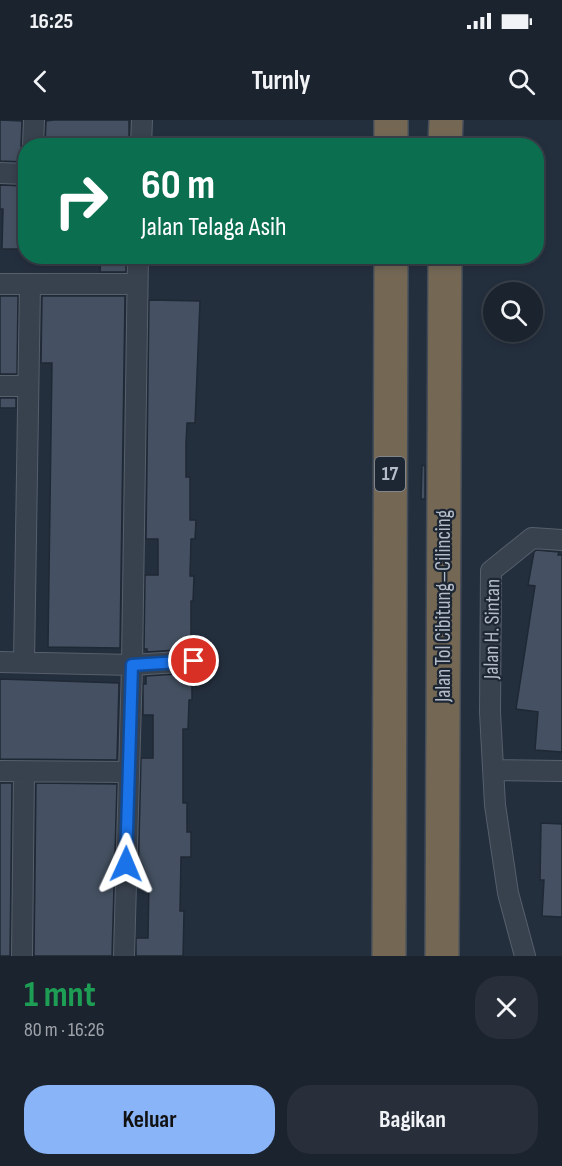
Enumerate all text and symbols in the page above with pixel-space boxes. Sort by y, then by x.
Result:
text: 16:25 [30,8,73,35]
icon: back [24,65,57,98]
text: Turnly [251,65,311,97]
icon: search [505,65,538,98]
text: 60 m [141,160,215,211]
icon: right [42,162,120,240]
text: Jalan Telaga Asih [141,211,287,243]
map controls [483,282,543,342]
button: search [483,282,543,342]
road number: 17 [375,457,405,491]
street label: Jalan Tol Cibitung–Cilincing [431,510,456,703]
street label: Jalan H. Sintan [479,579,505,680]
pin [168,635,219,686]
icon: arrive [177,644,210,677]
position arrow [94,832,158,896]
text: 1 mnt [24,974,96,1017]
button: close [475,976,538,1039]
text: 80 m · 16:26 [24,1018,105,1042]
button: Keluar [24,1085,275,1154]
button: Bagikan [287,1085,538,1154]

